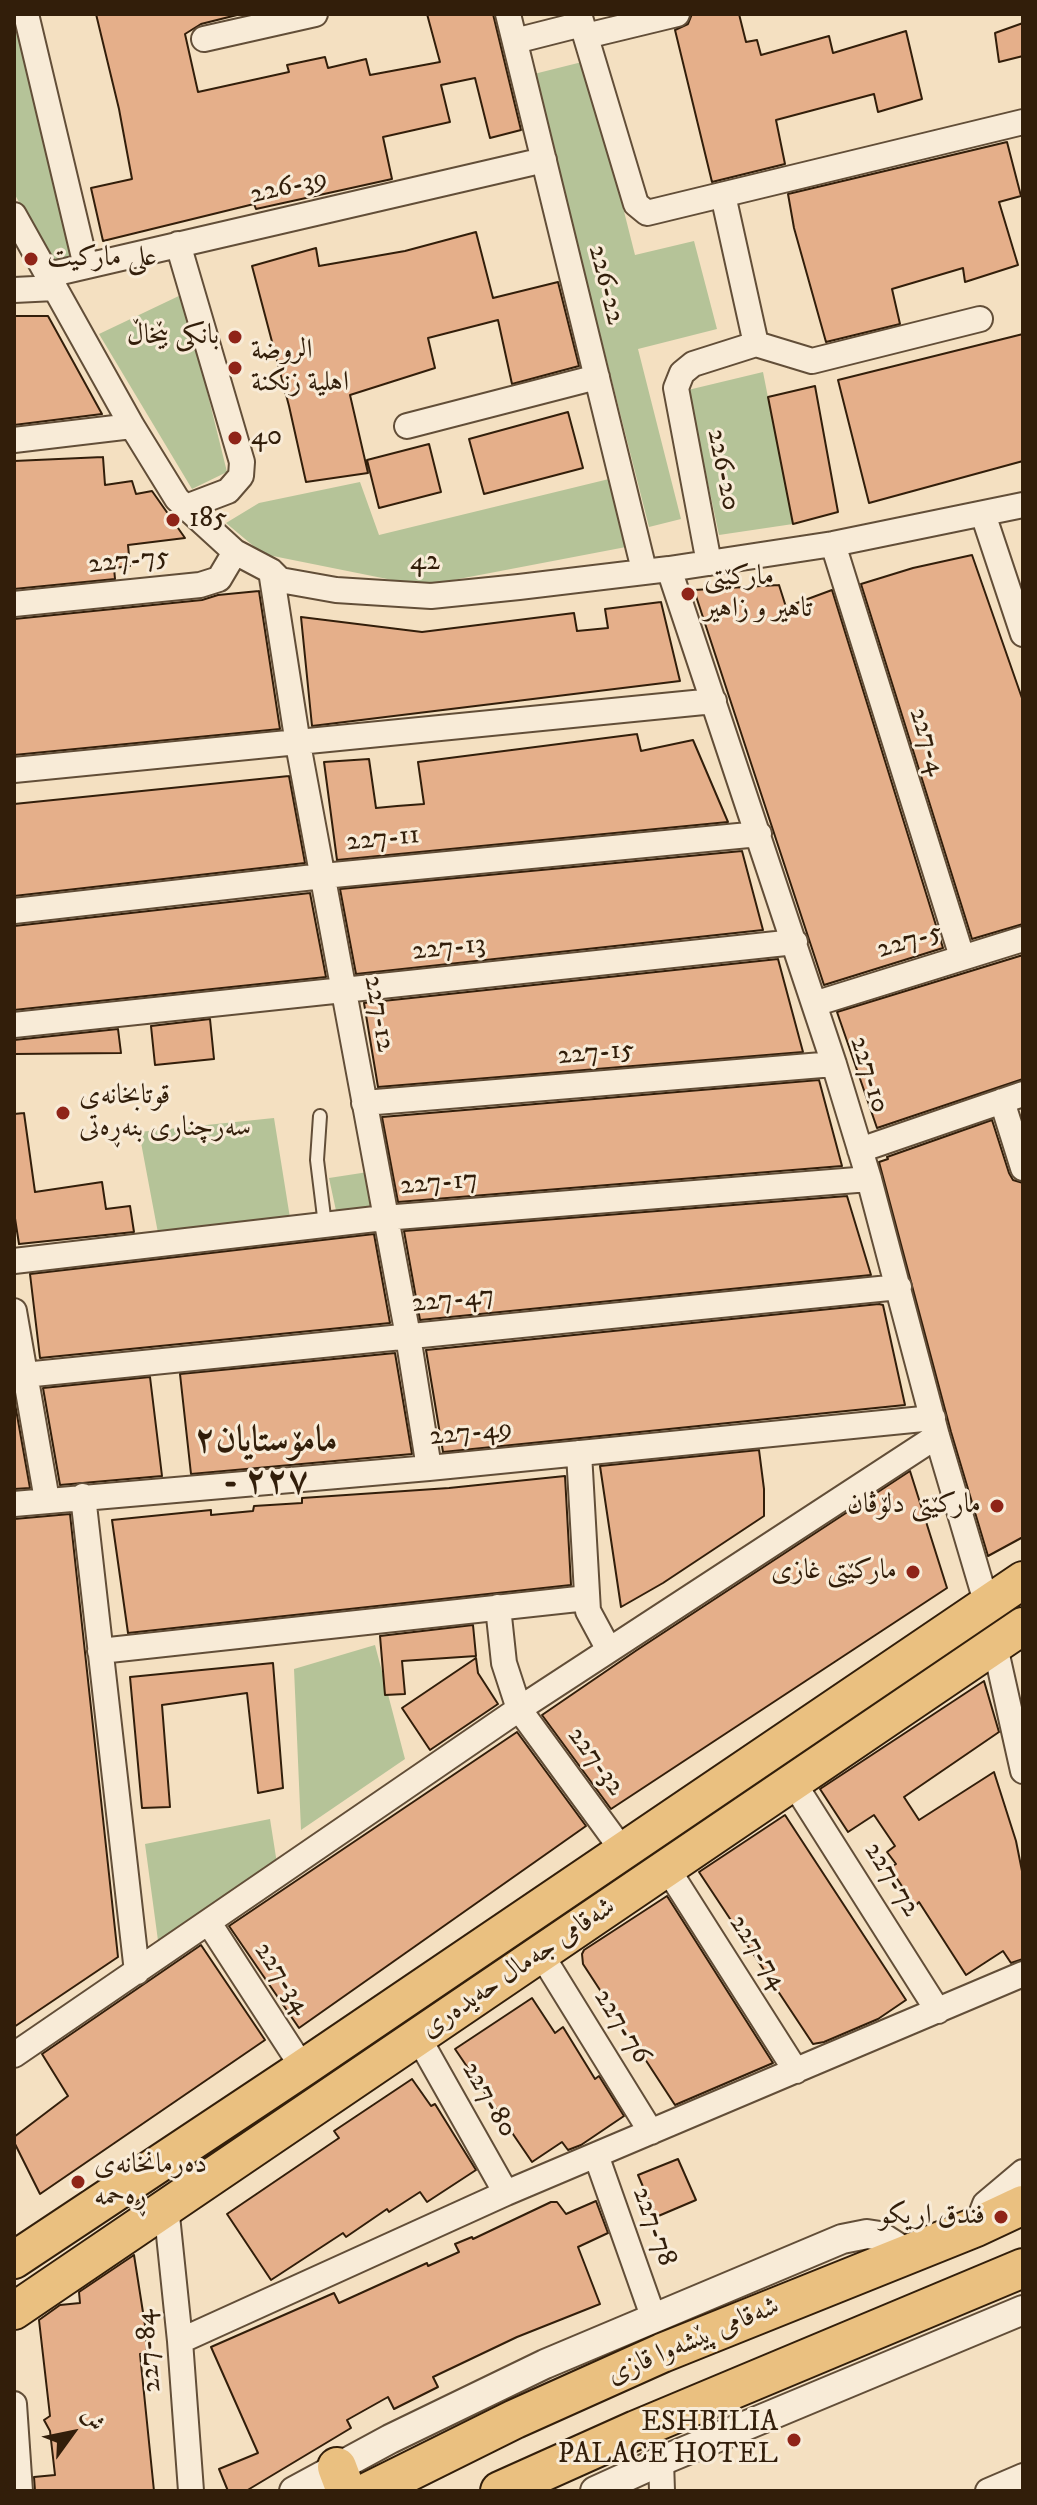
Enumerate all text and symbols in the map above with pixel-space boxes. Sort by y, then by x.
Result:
street label: 226-39 [247,163,331,213]
place label: علی ماركیت [47,242,157,276]
street label: 226-22 [579,242,631,328]
marker: علی ماركیت [22,250,40,268]
place label: بانکی بێخاڵ [127,320,219,354]
marker: بانکی بێخاڵ [226,328,244,346]
place label: الروضة اهلية زنكنة [251,335,349,401]
marker: الروضة اهلية زنكنة [226,359,244,377]
place label: 40 [251,421,282,455]
street label: 226-20 [698,426,746,514]
marker: 40 [226,429,244,447]
place label: 185 [189,503,227,537]
marker: 185 [164,511,182,529]
street label: 227-75 [87,541,171,583]
street label: 42 [410,546,440,580]
place label: ماركێتی تاهیر و زاهیر [704,561,812,627]
marker: ماركێتی تاهیر و زاهیر [679,585,697,603]
street label: 227-4 [900,704,952,780]
street label: 227-11 [345,819,421,861]
street label: 227-5 [873,916,947,968]
street label: 227-13 [411,928,487,970]
street label: 227-12 [355,973,401,1055]
street label: 227-10 [841,1033,895,1117]
street label: 227-15 [556,1034,636,1074]
place label: قوتابخانەی سەرچناری بنەڕەتی [79,1080,251,1146]
marker: قوتابخانەی سەرچناری بنەڕەتی [54,1104,72,1122]
street label: 227-17 [399,1164,479,1204]
street label: 227-47 [410,1280,496,1322]
street label: 227-49 [428,1413,514,1455]
district label: مامۆستایان٢ - ٢٢٧ [195,1421,337,1506]
place label: ماركێتی دلۆڤان [847,1489,981,1523]
marker: ماركێتی دلۆڤان [988,1497,1006,1515]
place label: ماركێتی غازی [771,1555,897,1589]
marker: ماركێتی غازی [904,1563,922,1581]
street label: 227-32 [559,1721,631,1803]
street label: 227-72 [855,1837,927,1923]
street label: شەقامی جەمال حەیدەری [415,1891,623,2047]
street label: 227-74 [720,1909,794,1997]
street label: 227-34 [245,1937,317,2021]
street label: 227-76 [585,1983,657,2071]
street label: 227-80 [453,2056,523,2144]
place label: دەرمانخانەی ڕەحمە [94,2149,207,2215]
marker: دەرمانخانەی ڕەحمە [69,2173,87,2191]
street label: 227-78 [623,2183,683,2271]
place label: فندق اريكو [879,2200,985,2234]
marker: فندق اريكو [992,2208,1010,2226]
street label: شەقامی پێشەوا قازی [603,2291,785,2393]
street label: 227-84 [130,2308,170,2394]
north arrow [32,2393,112,2473]
text: ش [75,2403,110,2436]
place label: ESHBILIA PALACE HOTEL [558,2407,778,2473]
marker: ESHBILIA PALACE HOTEL [785,2431,803,2449]

